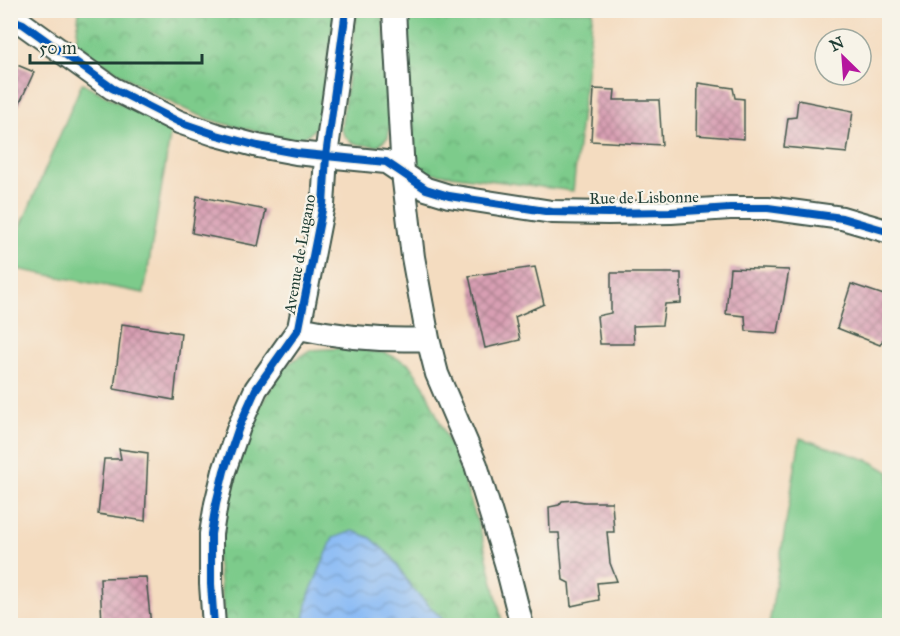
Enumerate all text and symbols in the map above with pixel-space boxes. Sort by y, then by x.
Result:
scale bar [30,27,202,65]
north arrow [813,27,873,87]
text: N [827,32,847,55]
text: 50 m [39,37,77,59]
street label: Rue de Lisbonne [589,187,699,208]
street label: Avenue de Lugano [279,193,320,316]

